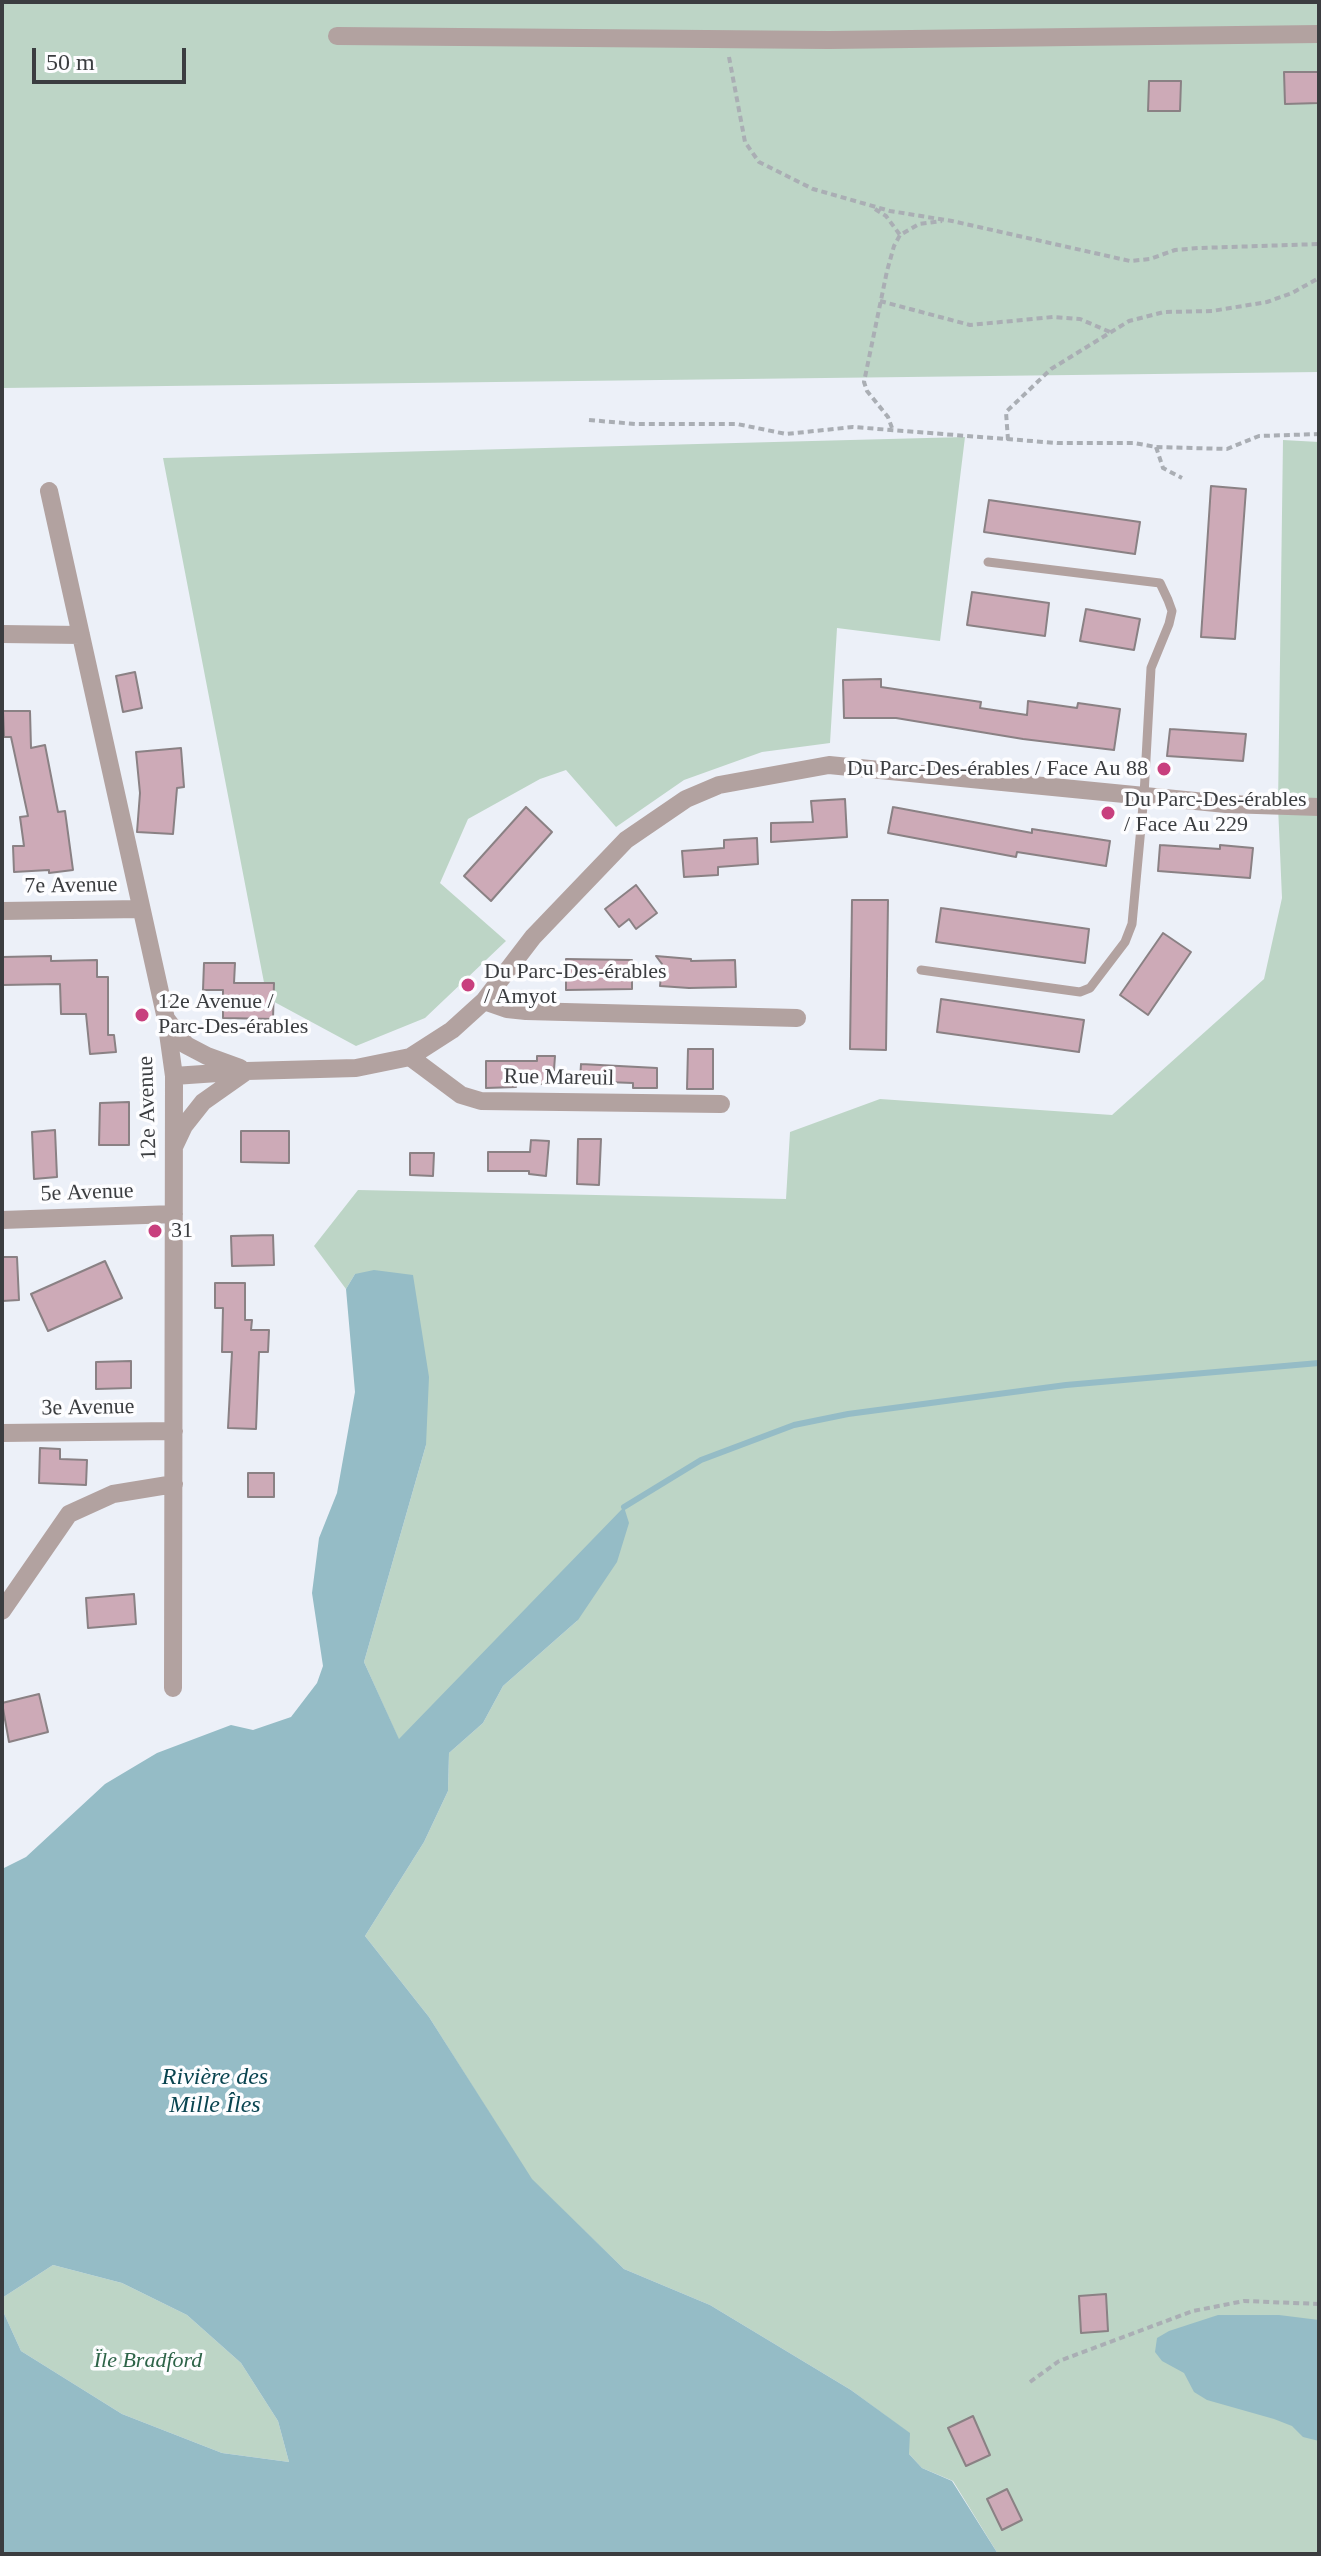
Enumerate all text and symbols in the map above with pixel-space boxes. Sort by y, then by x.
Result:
scale bar [36,32,190,82]
text: 50 m [46,49,95,75]
place label: Du Parc-Des-érables / Face Au 88 [847,756,1148,782]
marker: Du Parc-Des-érables / Face Au 88 [1155,760,1173,778]
place label: Du Parc-Des-érables / Face Au 229 [1124,787,1307,838]
marker: Du Parc-Des-érables / Face Au 229 [1099,804,1117,822]
street label: 7e Avenue [24,872,118,900]
place label: Du Parc-Des-érables / Amyot [484,959,667,1010]
marker: Du Parc-Des-érables / Amyot [459,976,477,994]
place label: 12e Avenue / Parc-Des-érables [158,989,308,1040]
marker: 12e Avenue / Parc-Des-érables [133,1006,151,1024]
street label: 12e Avenue [133,1056,163,1160]
street label: Rue Mareuil [503,1064,615,1092]
street label: 5e Avenue [40,1178,134,1208]
place label: 31 [171,1218,193,1244]
marker: 31 [146,1222,164,1240]
street label: 3e Avenue [41,1394,135,1422]
water label: Rivière des Mille Îles [162,2064,268,2120]
park label: Ïle Bradford [94,2348,202,2374]

